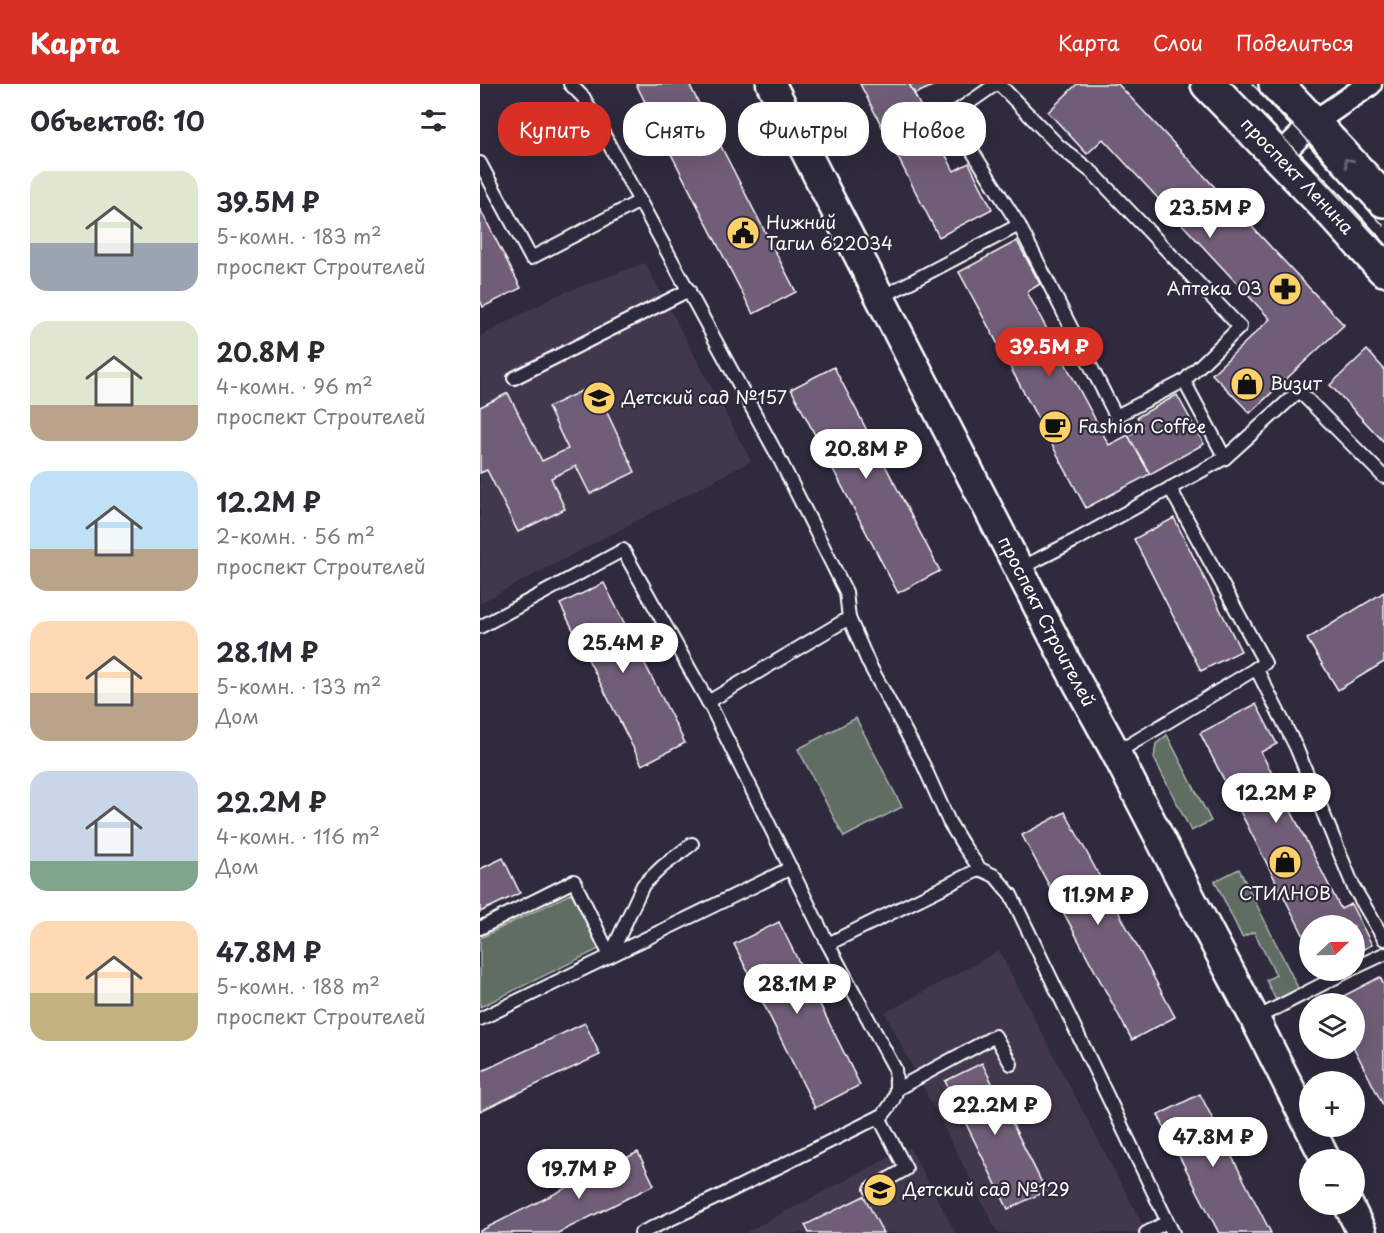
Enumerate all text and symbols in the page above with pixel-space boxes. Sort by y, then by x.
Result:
text: Карта [30,21,120,64]
text: Карта [1058,26,1120,58]
text: Слои [1153,26,1203,58]
text: Поделиться [1236,26,1354,58]
text: Объектов: 10 [30,101,205,140]
chip: Купить [498,102,611,156]
chip: Снять [623,102,726,156]
chip: Фильтры [738,102,869,156]
chip: Новое [881,102,986,156]
icon: filters [417,104,450,137]
street label: проспект Ленина [1235,110,1361,240]
one-way arrow [1344,158,1355,169]
text: 39.5M ₽ [216,182,319,221]
pin: 23.5M ₽ [1155,188,1265,239]
text: 23.5M ₽ [1169,192,1251,222]
icon: home [78,195,150,267]
place label: Нижний Тагил 622034 [766,208,893,256]
public building icon: Нижний Тагил 622034 [725,215,761,251]
text: 5-комн. · 183 m² [216,221,382,251]
text: проспект Строителей [216,251,426,281]
pharmacy icon: Аптека 03 [1267,271,1303,307]
place label: Аптека 03 [1167,274,1262,301]
pin: 39.5M ₽ [994,327,1104,378]
text: 39.5M ₽ [1009,331,1089,361]
text: 20.8M ₽ [216,332,325,371]
icon: home [78,345,150,417]
shop icon: Визит [1229,366,1265,402]
place label: Визит [1270,369,1323,396]
text: 4-комн. · 96 m² [216,371,373,401]
school or university icon: Детский сад №157 [581,380,617,416]
place label: Детский сад №157 [621,383,787,410]
text: проспект Строителей [216,401,426,431]
cafe icon: Fashion Coffee [1037,409,1073,445]
place label: Fashion Coffee [1078,412,1206,439]
pin: 20.8M ₽ [811,429,921,480]
text: 20.8M ₽ [824,433,908,463]
text: 12.2M ₽ [216,482,321,521]
icon: home [78,495,150,567]
text: 2-комн. · 56 m² [216,521,375,551]
street label: проспект Строителей [992,531,1103,711]
text: проспект Строителей [216,551,426,581]
pin: 25.4M ₽ [568,623,678,674]
text: 25.4M ₽ [582,627,664,657]
text: 28.1M ₽ [216,632,318,671]
icon: home [78,645,150,717]
text: 5-комн. · 133 m² [216,671,381,701]
text: Дом [216,701,259,731]
pin: 12.2M ₽ [1221,773,1331,824]
text: 12.2M ₽ [1236,777,1316,807]
text: 22.2M ₽ [216,782,327,821]
icon: home [78,795,150,867]
text: 4-комн. · 116 m² [216,821,380,851]
shop icon: СТИЛНОВ [1267,844,1303,880]
text: Дом [216,851,259,881]
pin: 11.9M ₽ [1043,875,1153,926]
text: 11.9M ₽ [1062,879,1134,909]
place label: СТИЛНОВ [1239,879,1331,906]
north arrow [1299,915,1365,981]
map controls [1299,915,1365,1215]
text: 47.8M ₽ [216,932,321,971]
icon: home [78,945,150,1017]
pin: 28.1M ₽ [742,964,852,1015]
text: 28.1M ₽ [758,968,836,998]
text: 5-комн. · 188 m² [216,971,380,1001]
button: layers [1299,993,1365,1059]
text: проспект Строителей [216,1001,426,1031]
button: + [1299,1071,1365,1137]
pin: 22.2M ₽ [940,1085,1050,1136]
text: 22.2M ₽ [953,1089,1038,1119]
pin: 47.8M ₽ [1158,1117,1268,1168]
text: 47.8M ₽ [1172,1121,1254,1151]
pin: 19.7M ₽ [524,1149,634,1200]
button: − [1299,1149,1365,1215]
text: 19.7M ₽ [541,1153,617,1183]
school or university icon: Детский сад №129 [862,1172,898,1208]
place label: Детский сад №129 [902,1175,1070,1202]

